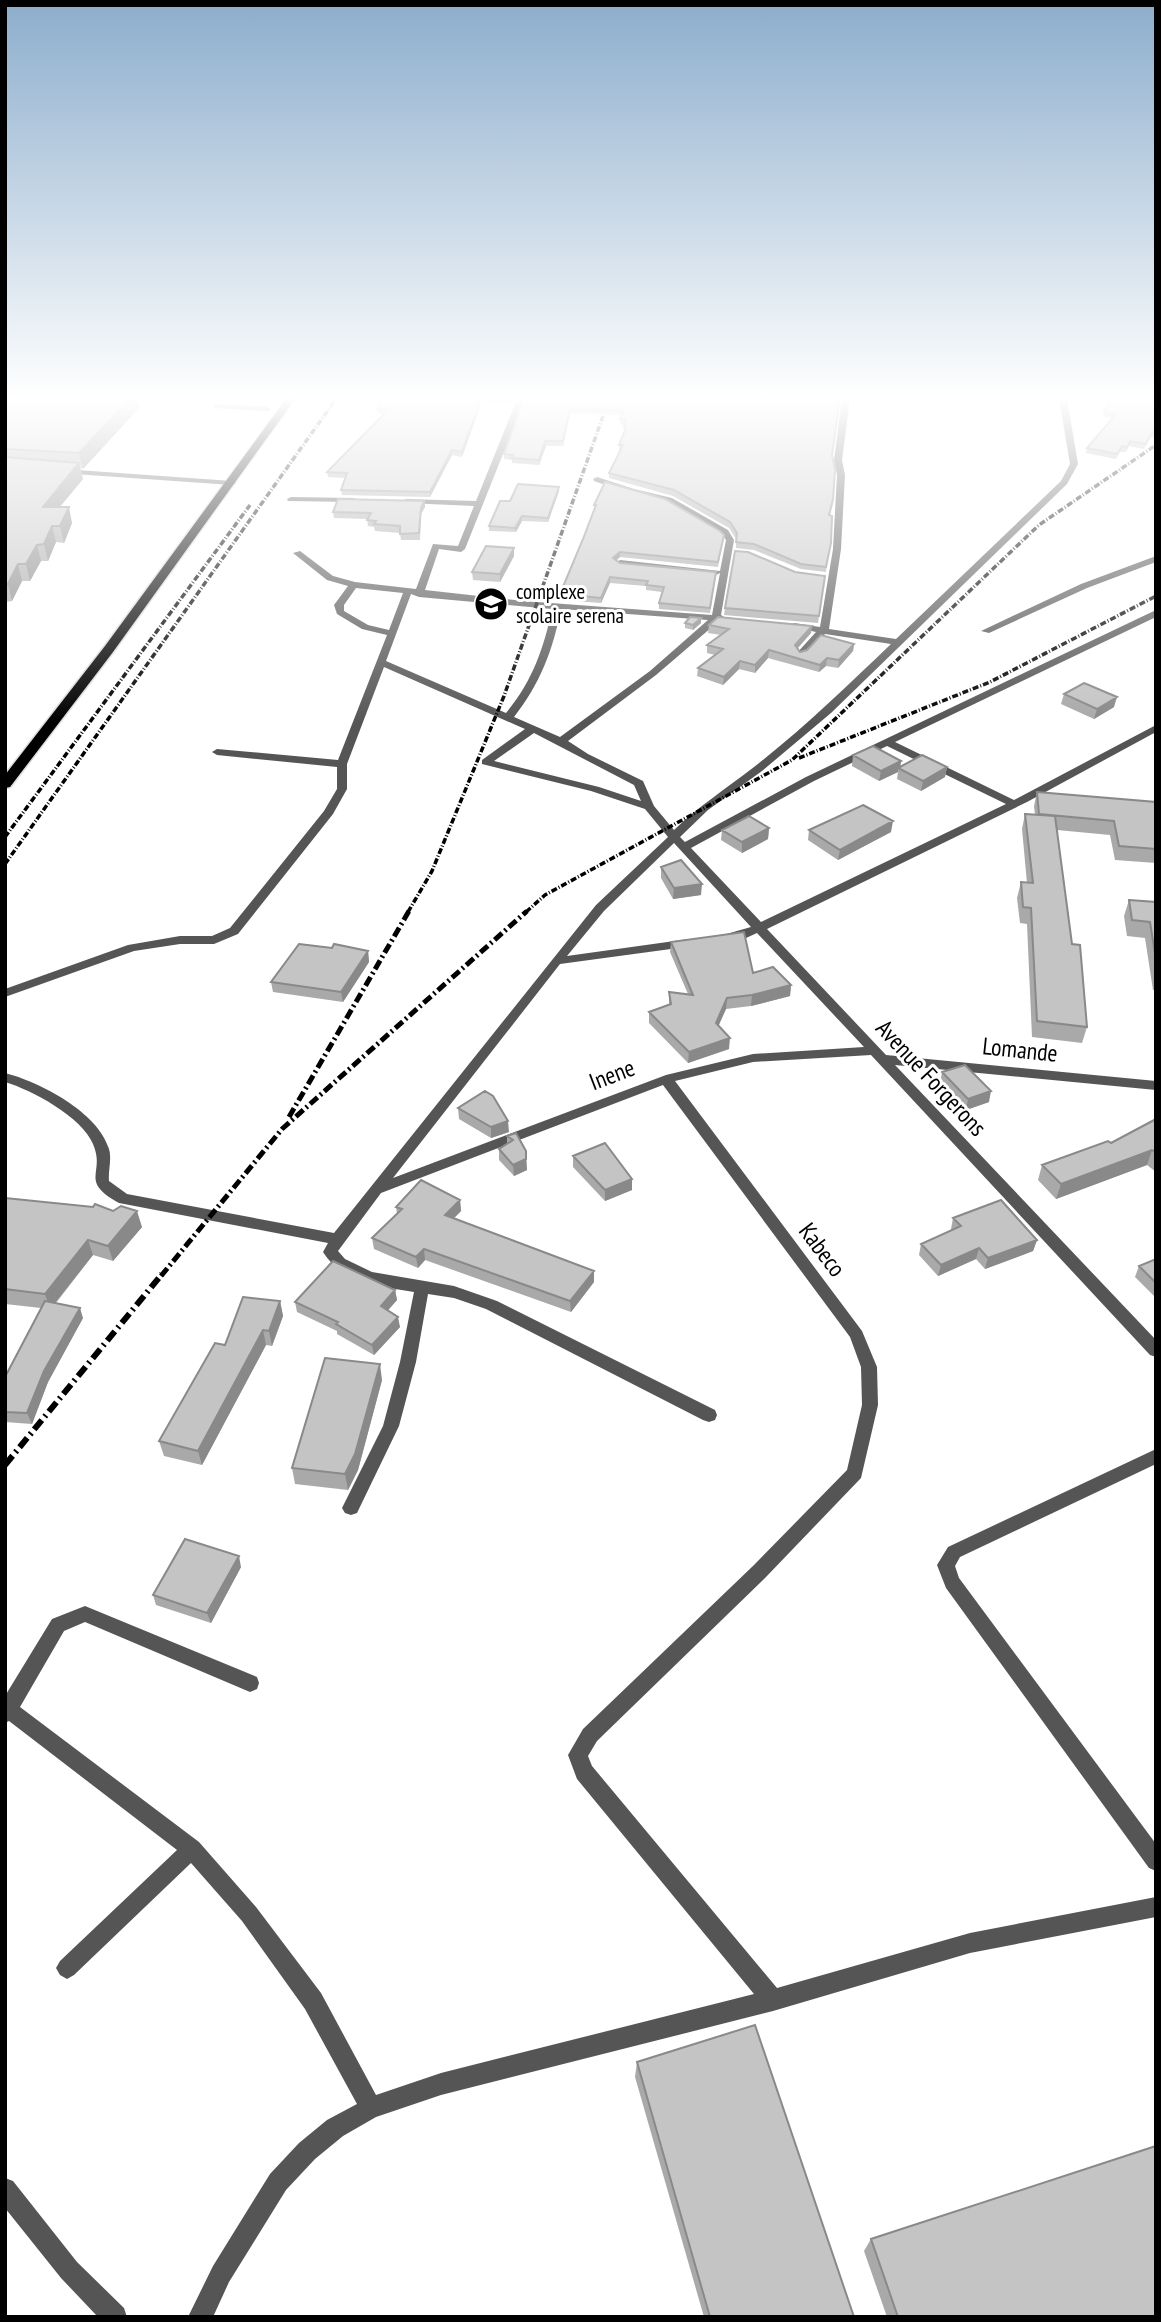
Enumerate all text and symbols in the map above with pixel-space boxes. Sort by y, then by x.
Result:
place label: complexe scolaire serena [516,578,624,629]
school or university icon: complexe scolaire serena [472,585,510,623]
street label: Avenue Forgerons [869,1013,993,1143]
street label: Lomande [981,1030,1059,1069]
street label: Inene [585,1052,639,1097]
street label: Kabeco [792,1217,853,1283]

